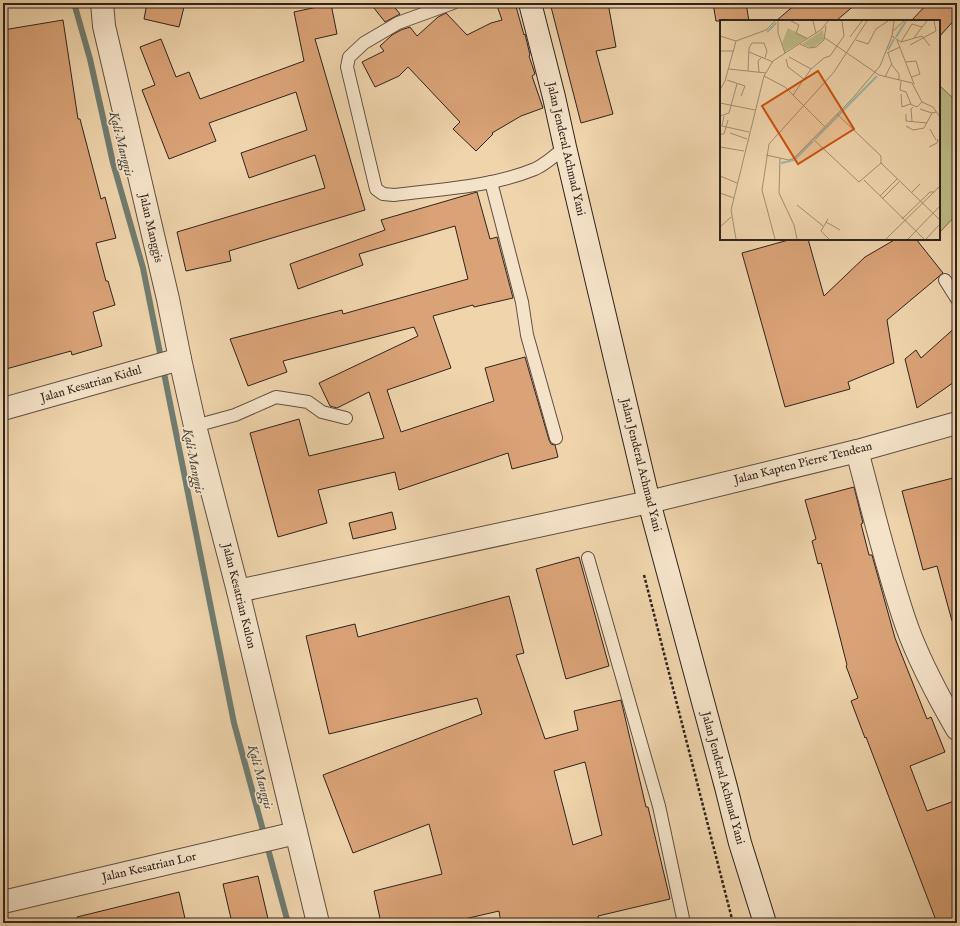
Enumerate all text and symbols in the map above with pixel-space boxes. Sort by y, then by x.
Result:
inset map [720,20,940,240]
street label: Jalan Jenderal Achmad Yani [542,79,589,218]
water label: Kali Manggis [104,109,137,179]
street label: Jalan Manggis [134,190,166,264]
street label: Jalan Kesatrian Kidul [37,362,144,407]
street label: Jalan Jenderal Achmad Yani [616,395,665,533]
water label: Kali Manggis [177,426,208,496]
street label: Jalan Kapten Pierre Tendean [730,438,874,489]
street label: Jalan Kesatrian Kulon [217,540,259,651]
street label: Jalan Jenderal Achmad Yani [697,708,748,846]
water label: Kali Manggis [242,742,277,812]
street label: Jalan Kesatrian Lor [98,849,198,887]

